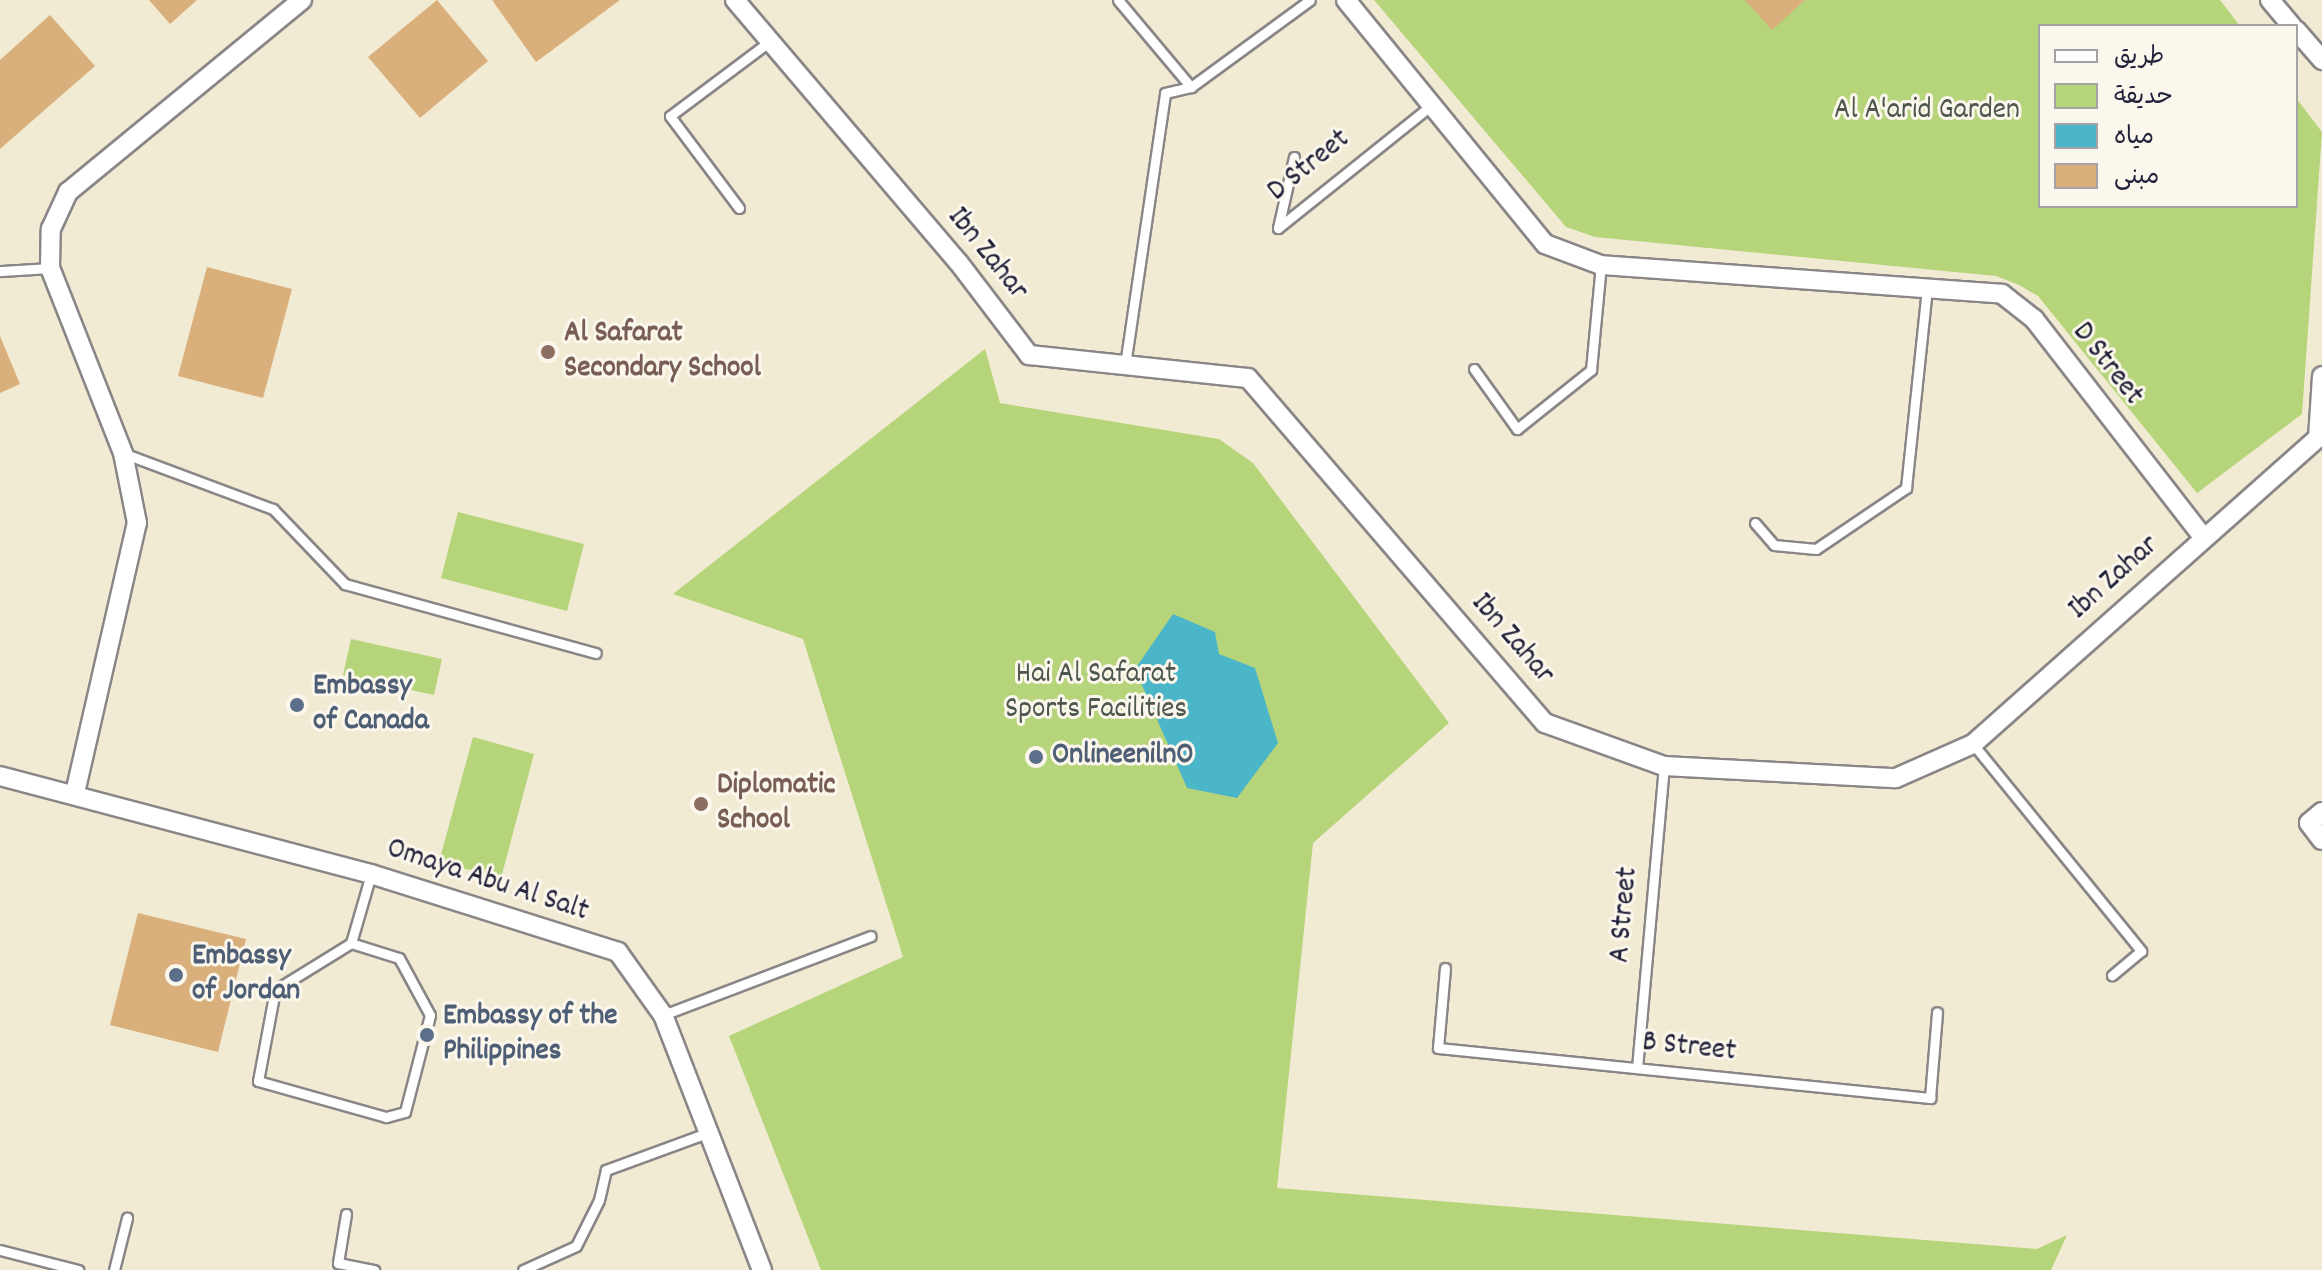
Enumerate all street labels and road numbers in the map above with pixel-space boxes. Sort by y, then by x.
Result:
street label: D Street [1262,123,1358,211]
street label: Ibn Zahar [938,201,1034,309]
street label: D Street [2062,316,2150,414]
street label: Ibn Zahar [2062,529,2168,629]
street label: Ibn Zahar [1462,587,1560,693]
street label: Omaya Abu Al Salt [382,832,592,932]
street label: A Street [1604,866,1648,964]
street label: B Street [1640,1026,1738,1072]

